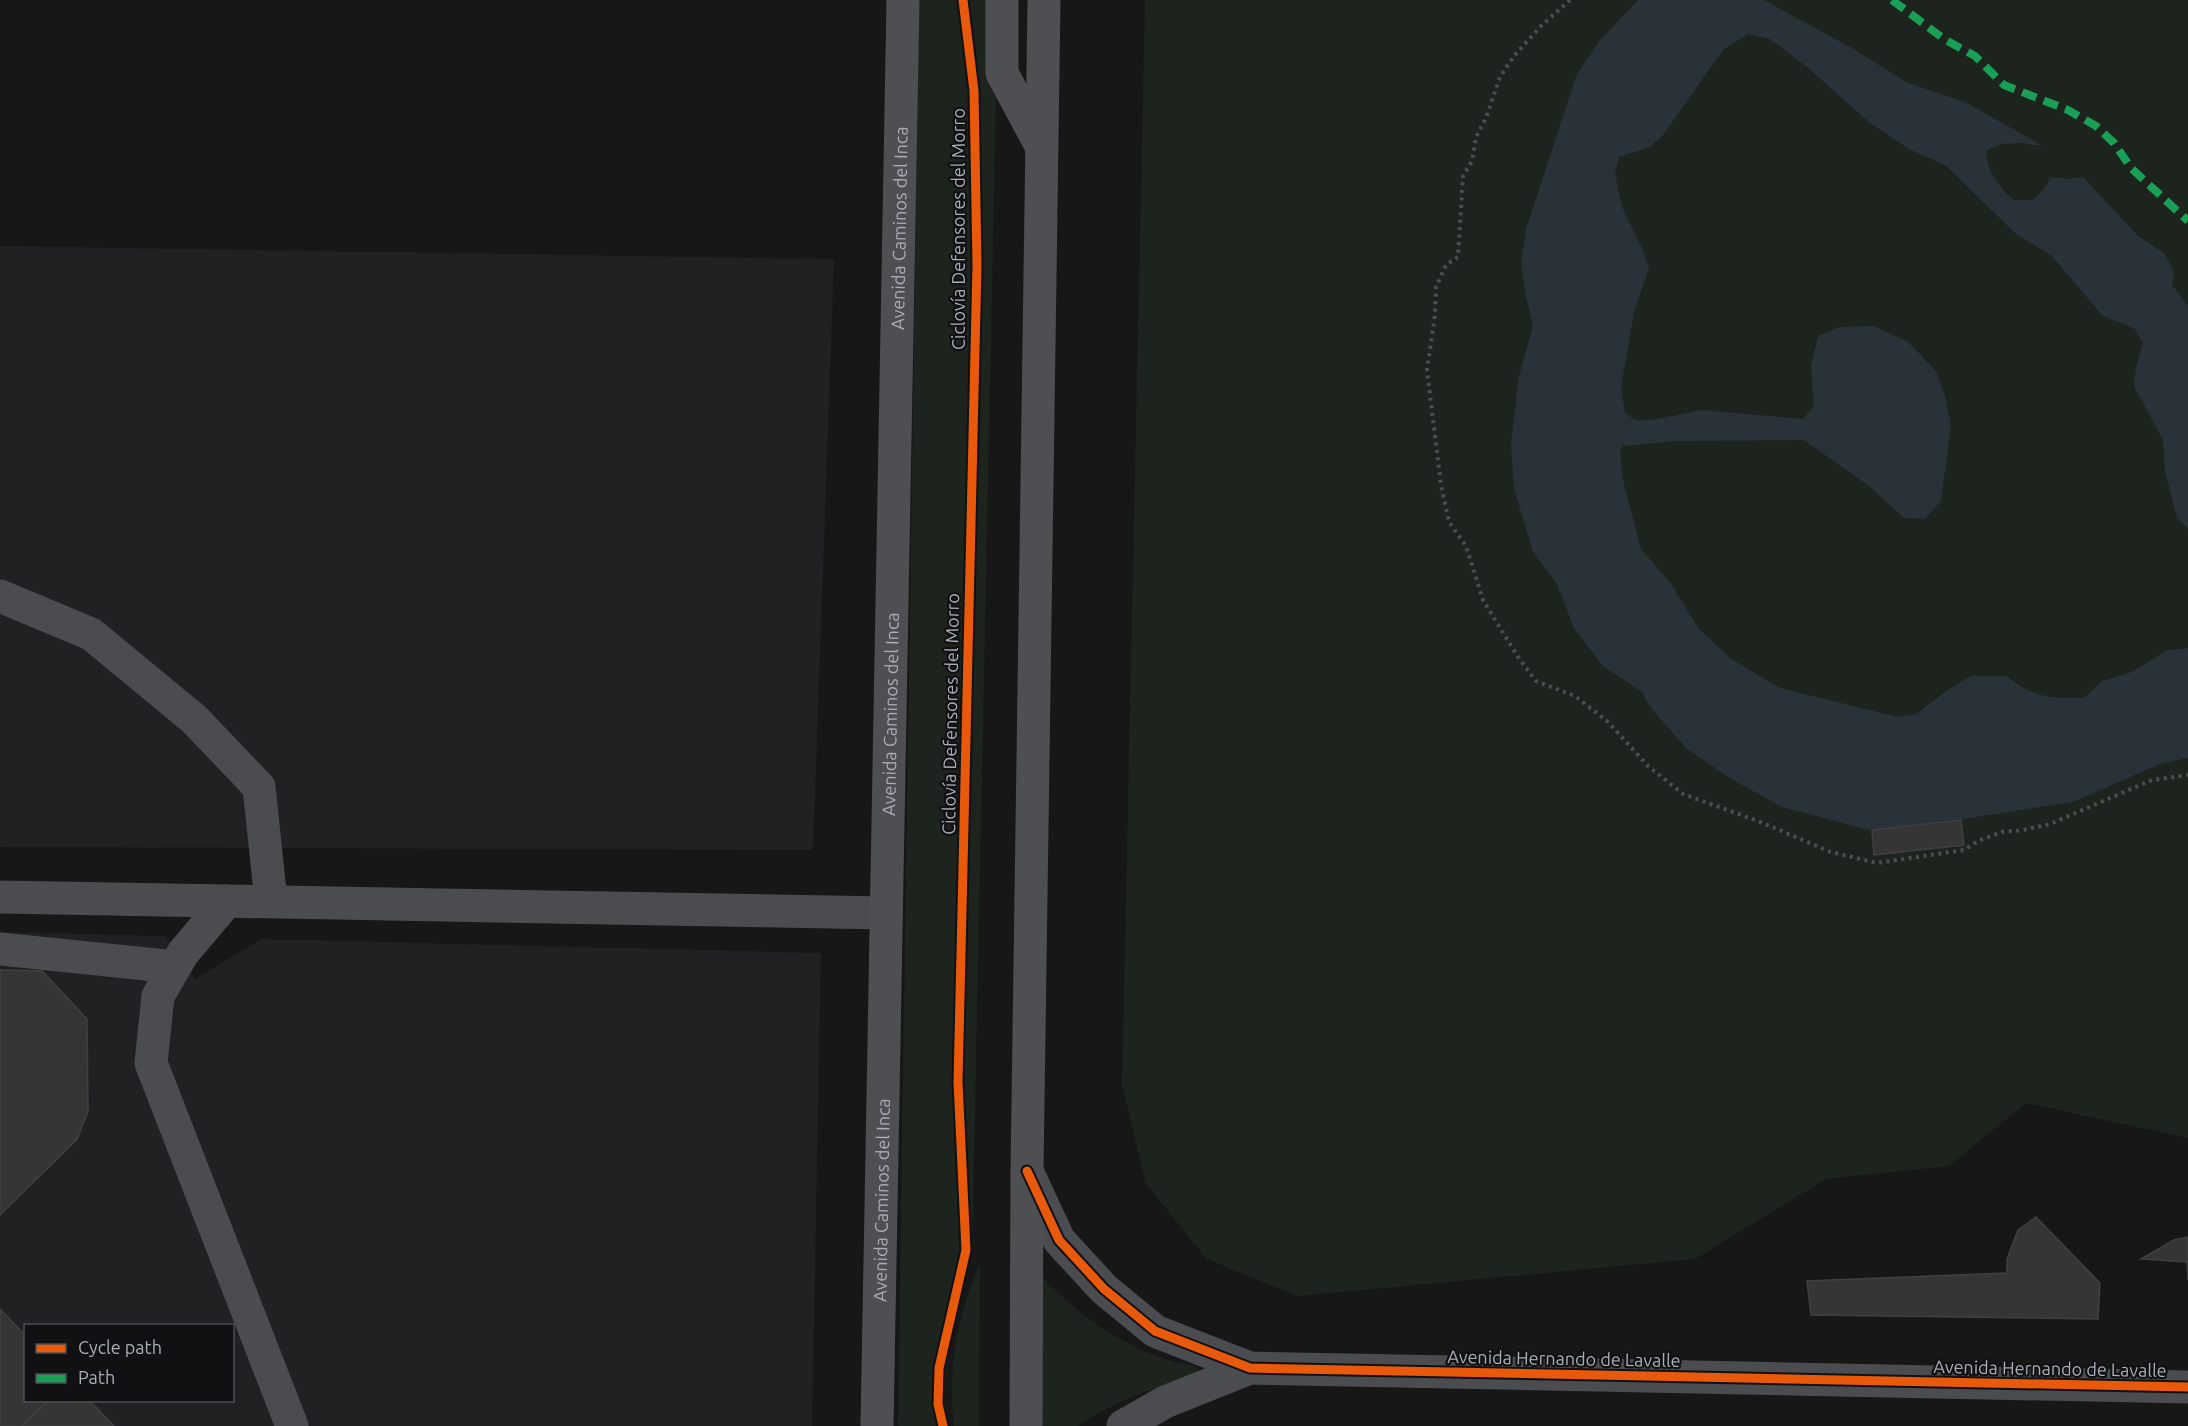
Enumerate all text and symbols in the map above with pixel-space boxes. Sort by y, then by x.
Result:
street label: Ciclovía Defensores del Morro [948,108,968,350]
street label: Avenida Caminos del Inca [887,126,911,330]
street label: Ciclovía Defensores del Morro [938,593,962,835]
street label: Avenida Caminos del Inca [878,612,902,816]
street label: Avenida Caminos del Inca [869,1098,893,1302]
legend [24,1324,234,1402]
text: Cycle path [78,1337,162,1357]
street label: Avenida Hernando de Lavalle [1447,1346,1681,1370]
street label: Avenida Hernando de Lavalle [1933,1356,2167,1380]
text: Path [78,1367,115,1387]

